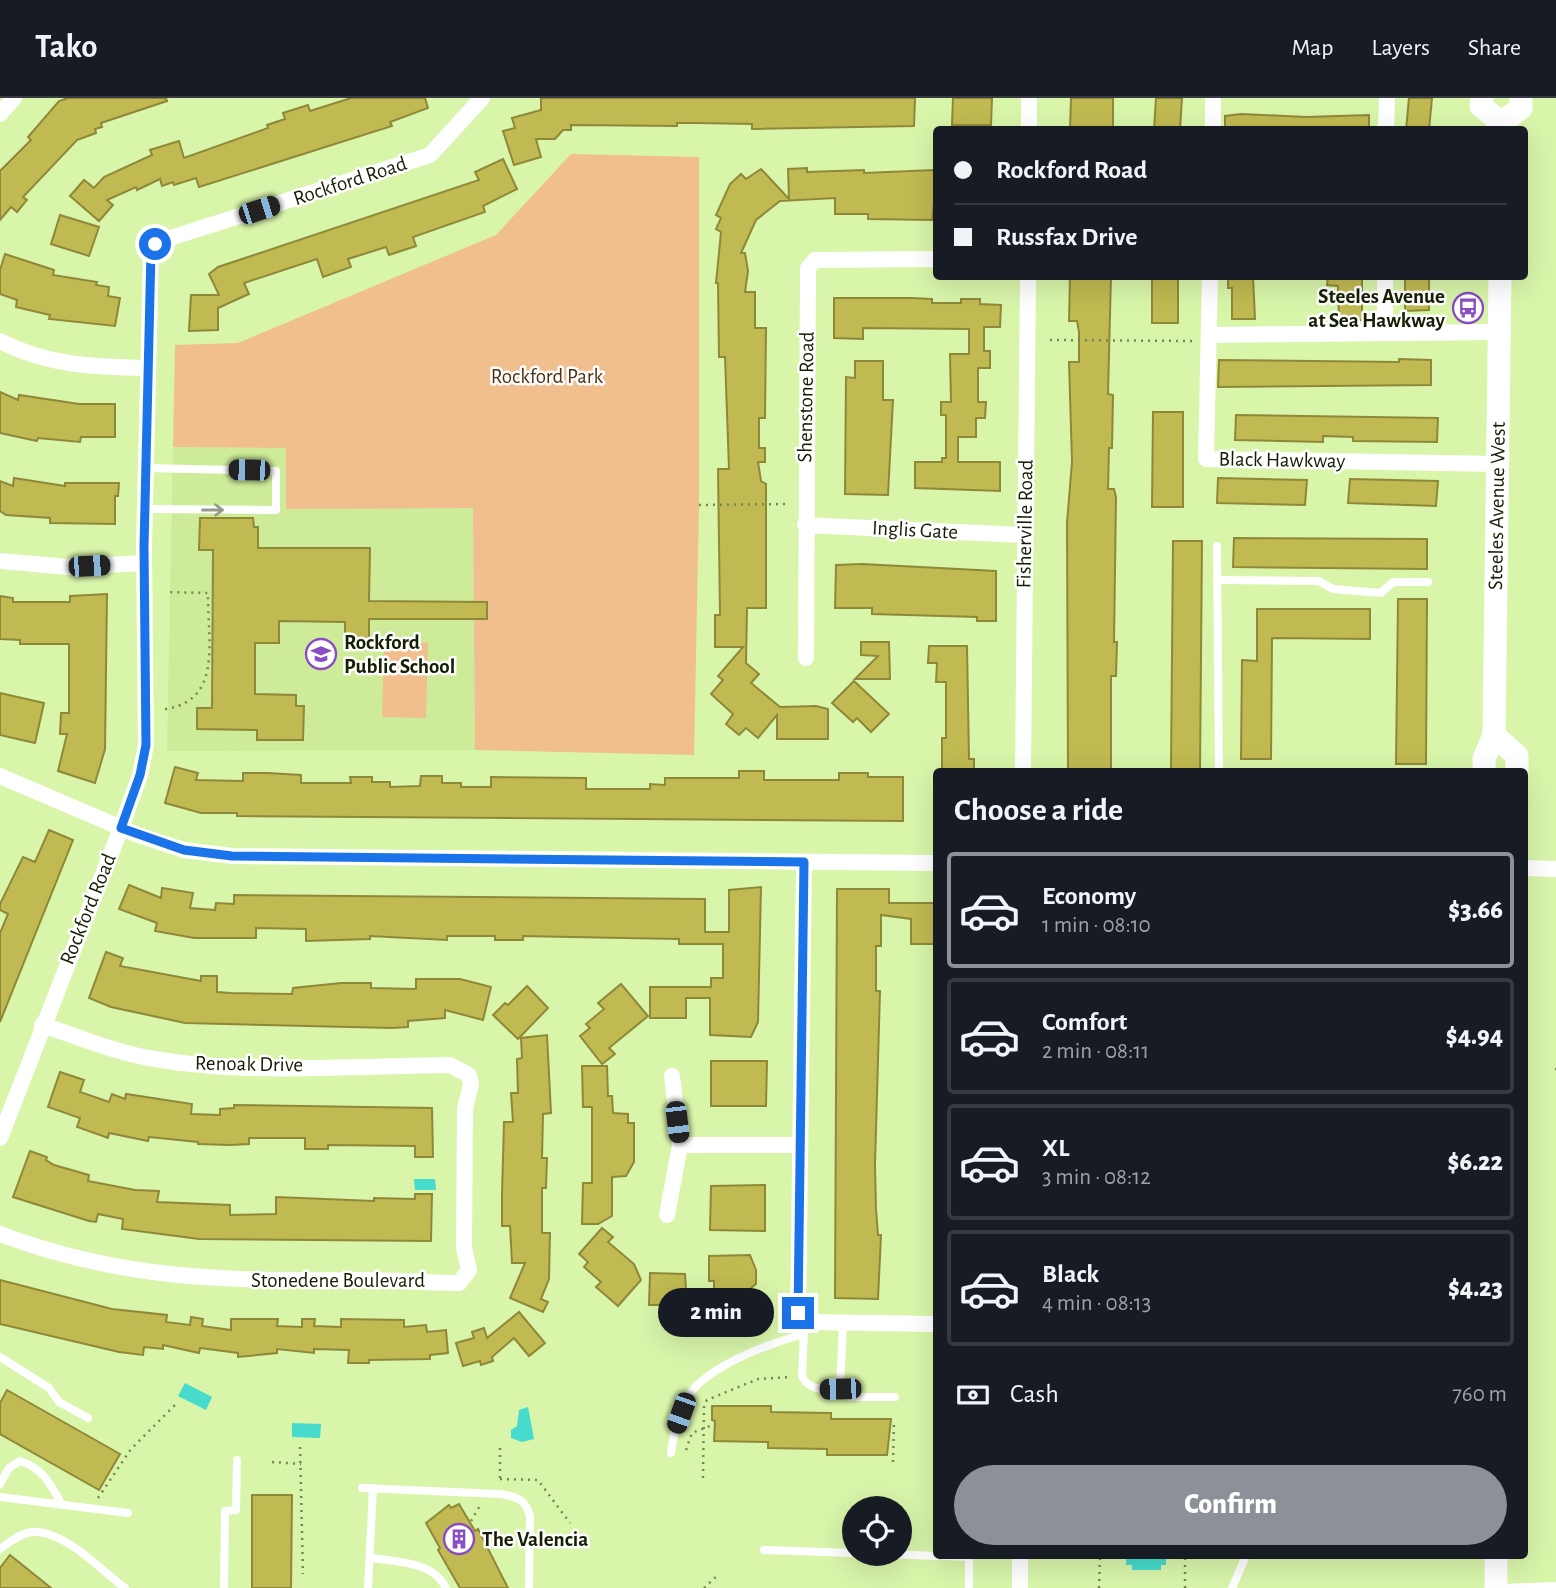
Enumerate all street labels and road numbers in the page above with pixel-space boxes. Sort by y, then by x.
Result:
street label: Rockford Road [291,153,409,209]
street label: Shenstone Road [794,331,818,463]
street label: Steeles Avenue West [1485,421,1509,590]
street label: Black Hawkway [1219,448,1345,472]
street label: Fisherville Road [1013,459,1037,589]
street label: Inglis Gate [871,517,959,543]
street label: Rockford Road [56,850,120,968]
street label: Renoak Drive [195,1053,303,1075]
street label: Stonedene Boulevard [251,1270,425,1291]

